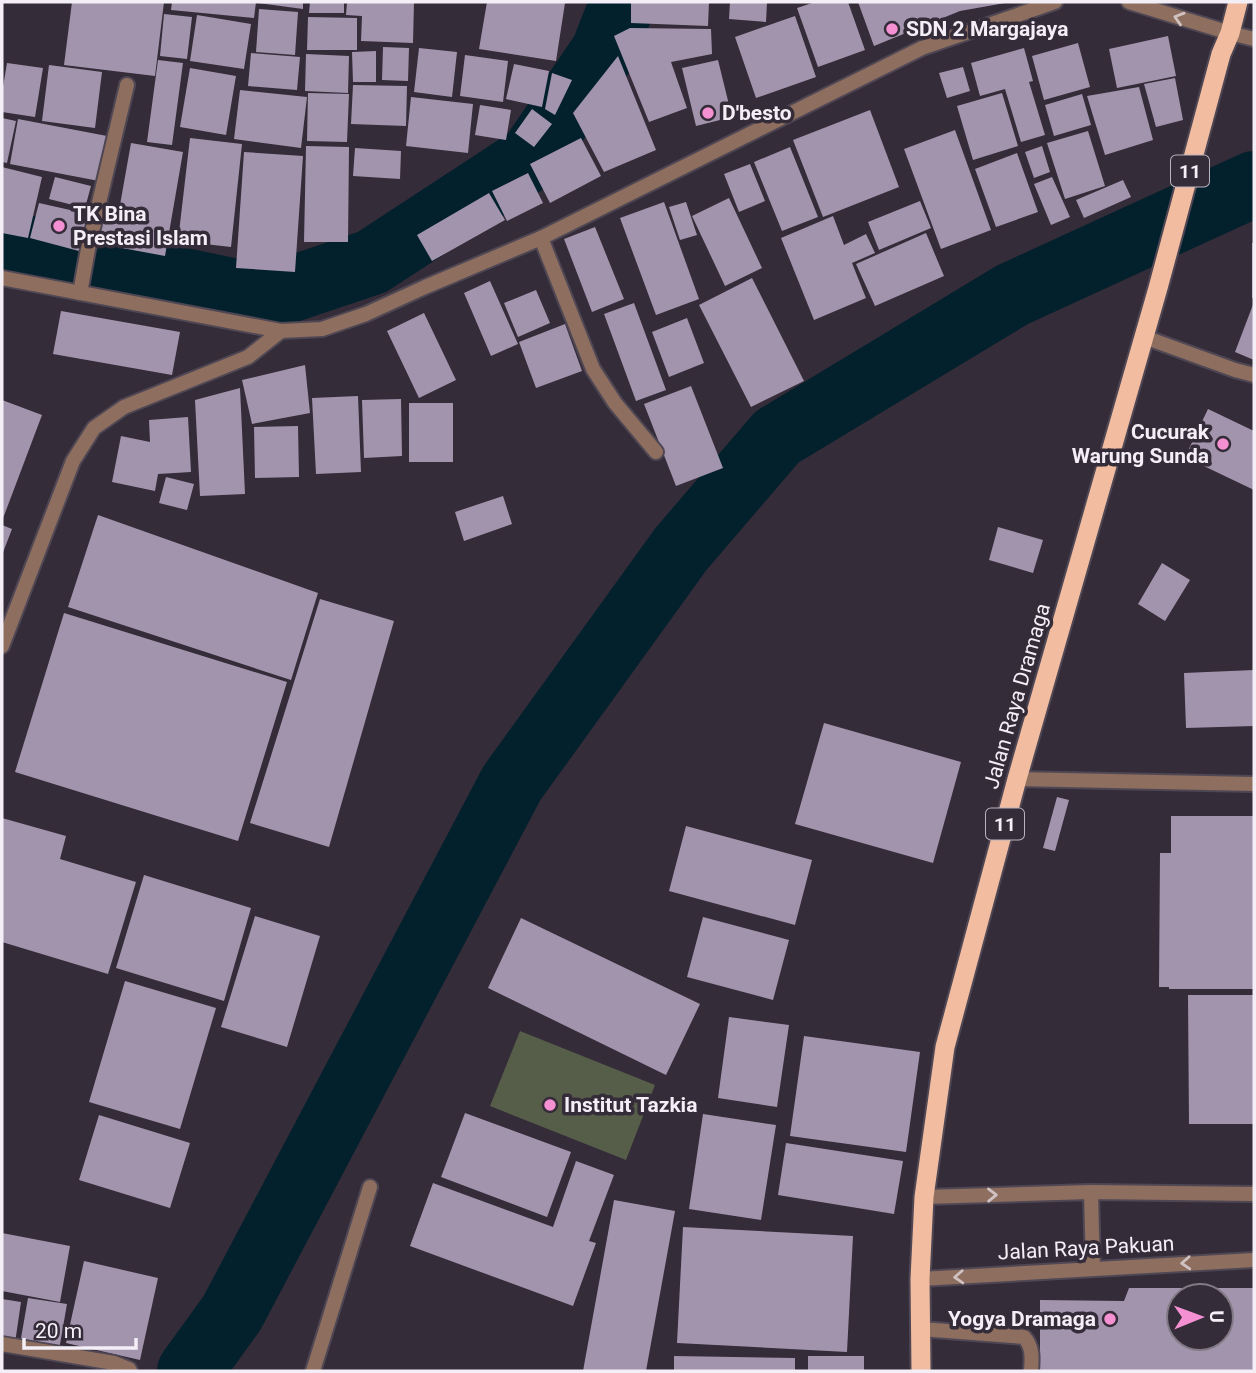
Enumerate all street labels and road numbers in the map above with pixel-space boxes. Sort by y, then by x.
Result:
road number: 11 [1171,155,1209,186]
street label: Jalan Raya Dramaga [979,600,1055,792]
road number: 11 [986,808,1024,839]
street label: Jalan Raya Pakuan [997,1231,1175,1265]

